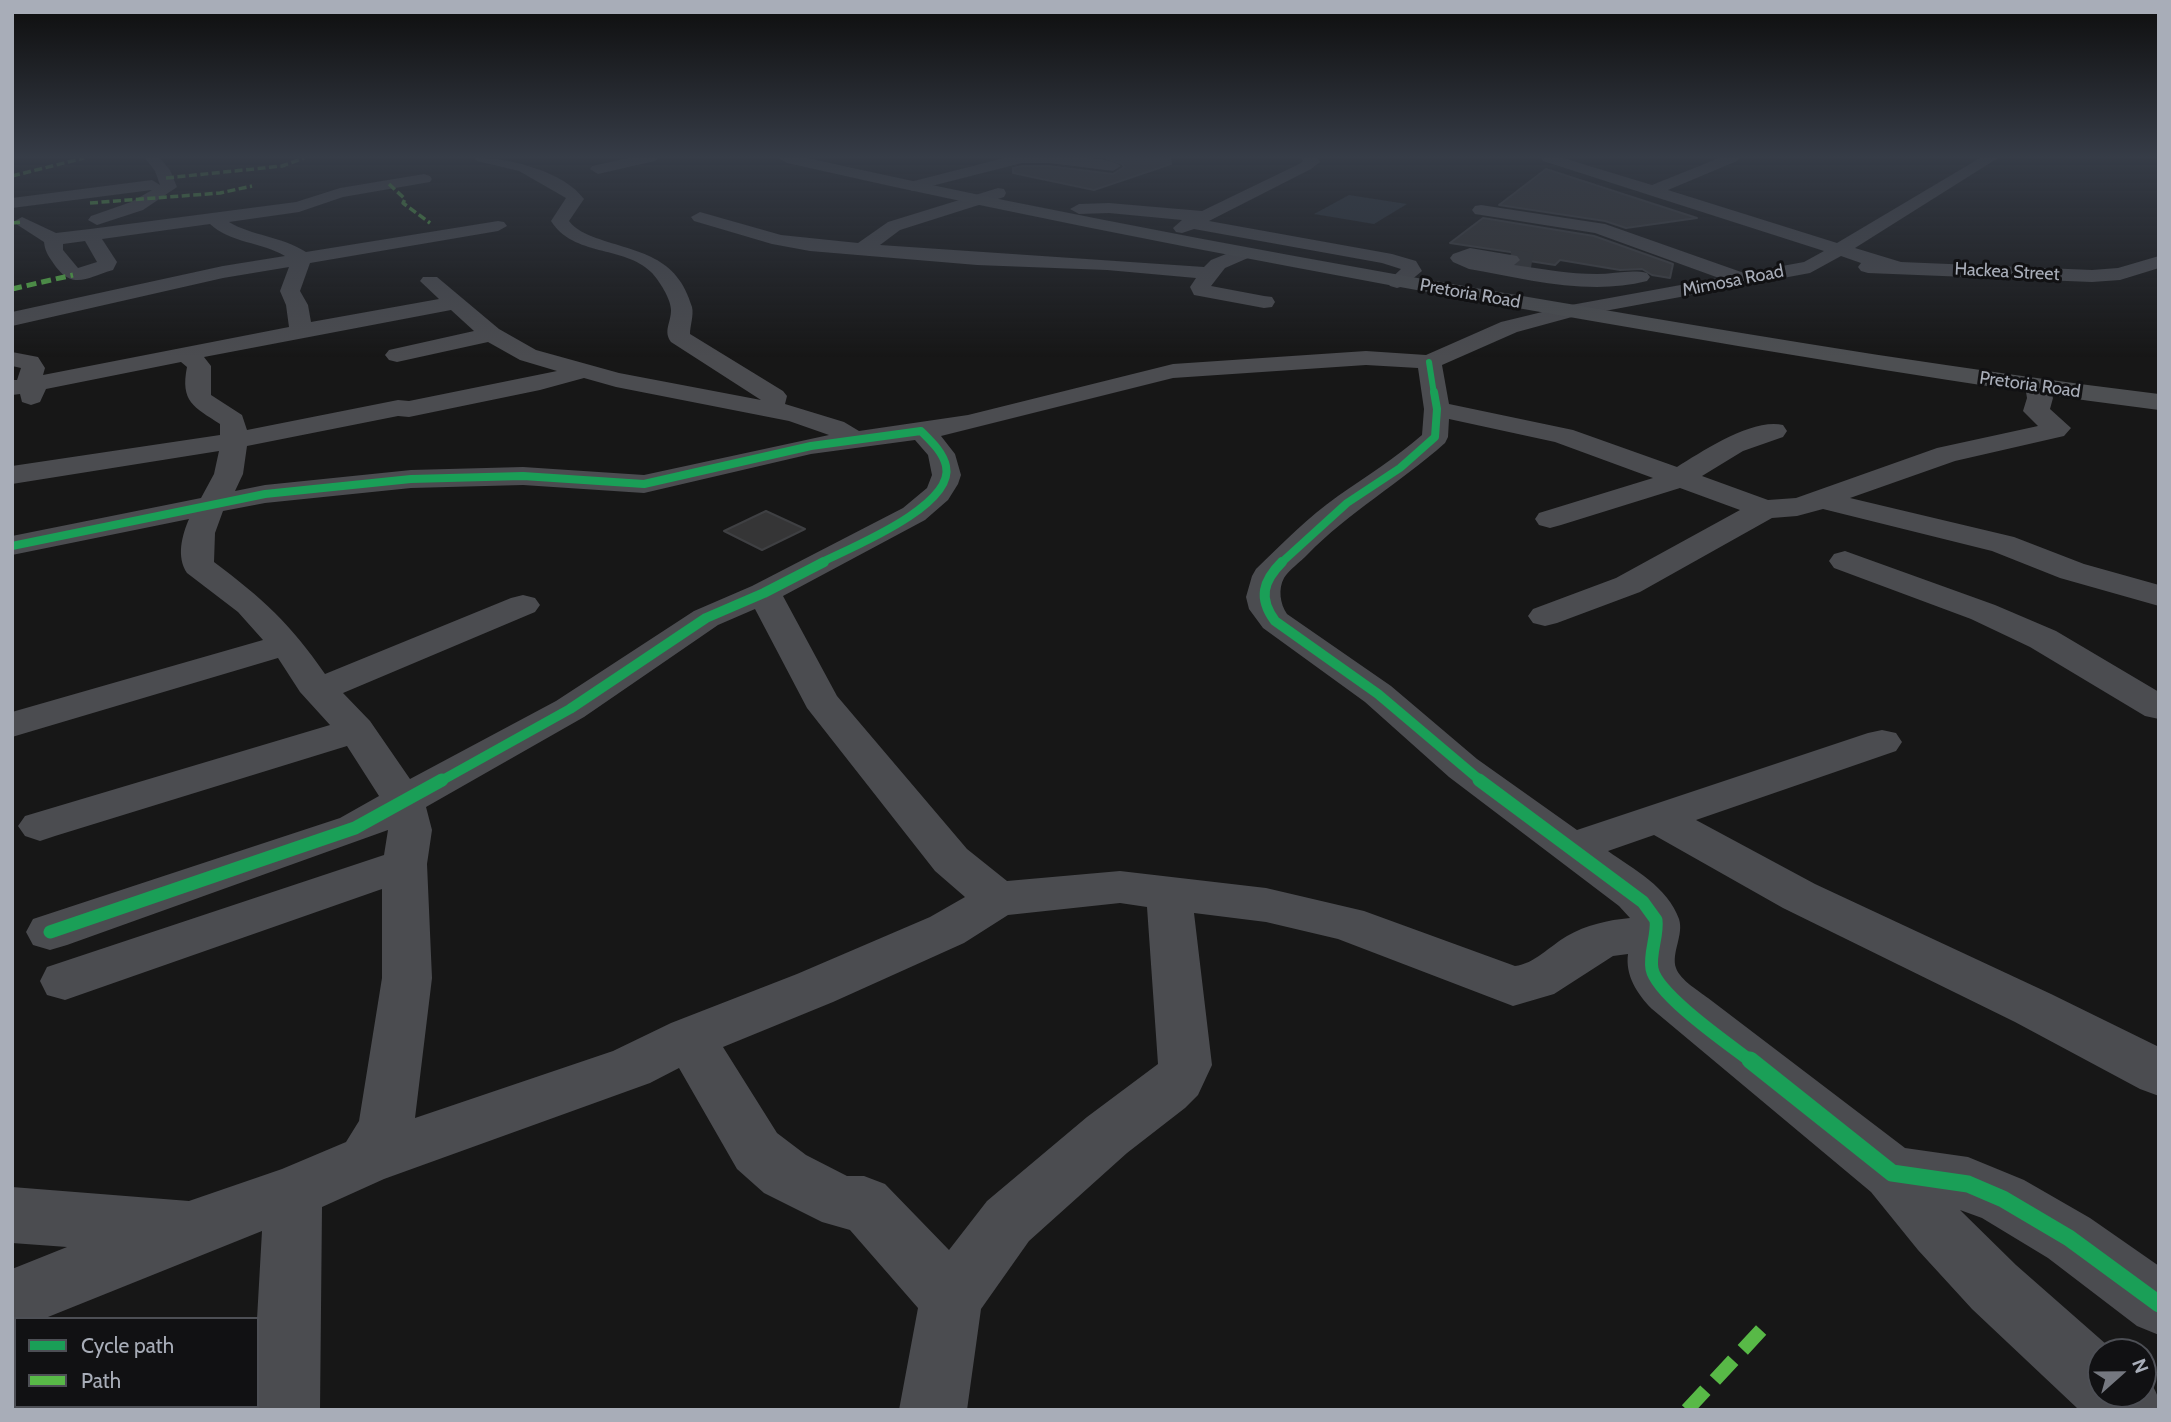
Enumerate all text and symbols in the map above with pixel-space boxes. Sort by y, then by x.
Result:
street label: Hackea Street [1954,258,2060,286]
street label: Mimosa Road [1680,261,1786,301]
street label: Pretoria Road [1418,275,1522,313]
street label: Pretoria Road [1978,367,2082,403]
legend [14,1317,259,1408]
text: Cycle path [81,1333,174,1358]
north arrow [2087,1338,2157,1408]
text: N [2127,1356,2153,1376]
text: Path [81,1368,121,1393]

